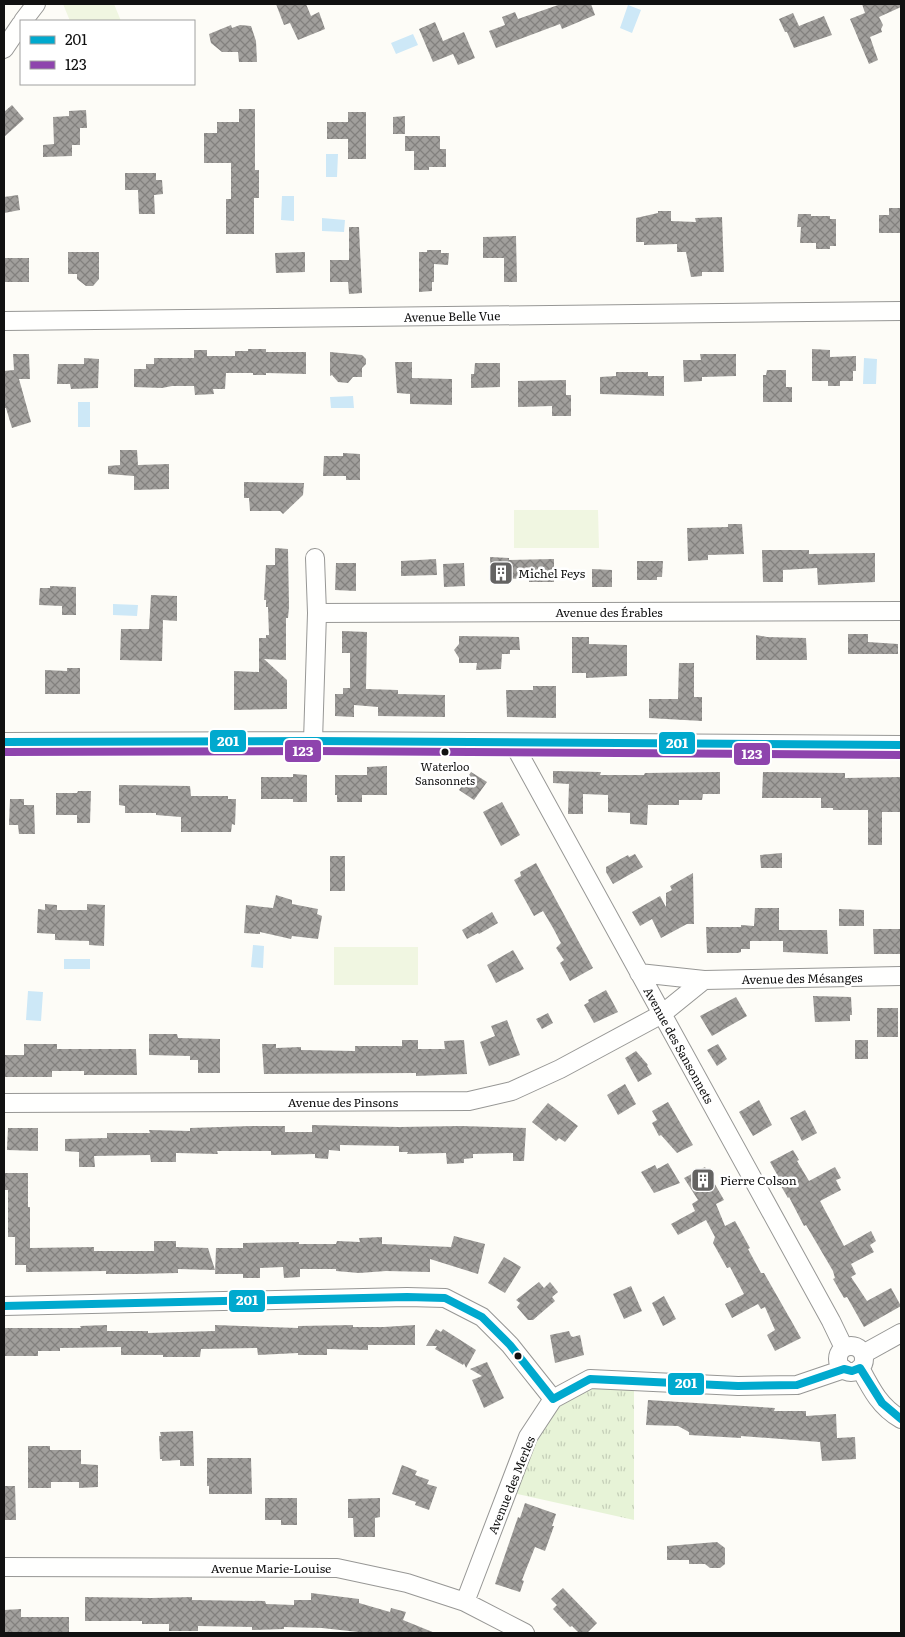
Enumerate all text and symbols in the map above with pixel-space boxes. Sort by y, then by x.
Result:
legend [20,20,195,85]
text: 201 [65,27,87,50]
text: 123 [65,52,87,75]
street label: Avenue Belle Vue [403,306,501,326]
building icon: Michel Feys [488,560,514,586]
place label: Michel Feys [518,564,586,582]
street label: Avenue des Érables [555,603,663,621]
line badge: 201 [209,729,247,753]
text: 201 [217,730,239,750]
line badge: 201 [658,731,696,755]
text: 201 [666,732,688,752]
line badge: 123 [284,739,322,763]
text: 123 [292,740,314,760]
line badge: 123 [733,742,771,766]
text: 123 [741,743,763,763]
marker: Waterloo Sansonnets [440,747,450,757]
place label: Waterloo Sansonnets [415,758,475,788]
street label: Avenue des Mésanges [741,968,863,988]
street label: Avenue des Sansonnets [639,983,719,1107]
street label: Avenue des Pinsons [288,1093,399,1111]
building icon: Pierre Colson [690,1167,716,1193]
place label: Pierre Colson [720,1171,797,1189]
line badge: 201 [228,1289,266,1313]
text: 201 [236,1289,258,1309]
unlabelled marker [513,1351,523,1361]
line badge: 201 [667,1372,705,1396]
text: 201 [675,1372,697,1392]
street label: Avenue des Merles [483,1433,539,1537]
street label: Avenue Marie-Louise [211,1559,331,1577]

